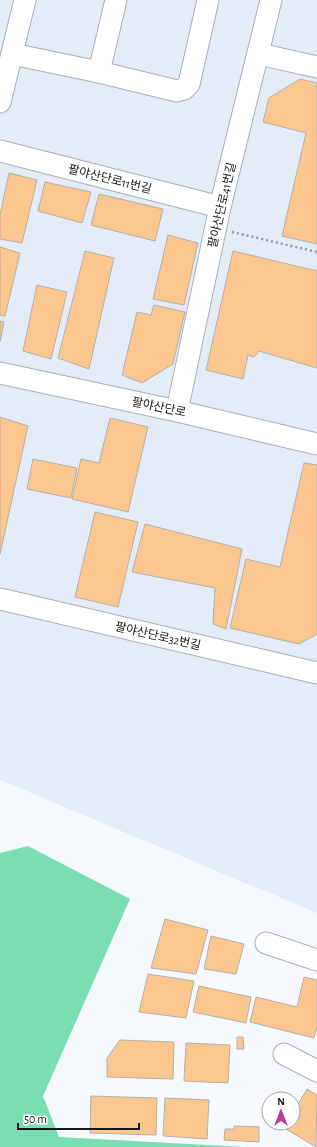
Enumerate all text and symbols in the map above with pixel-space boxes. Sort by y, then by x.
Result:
street label: 팔야산단로41번길 [206,161,238,249]
street label: 팔야산단로11번길 [67,163,153,195]
street label: 팔야산단로 [131,395,187,419]
street label: 팔야산단로32번길 [114,620,202,652]
north arrow [261,1091,301,1131]
text: N [277,1096,285,1107]
scale bar [18,1105,139,1131]
text: 50 m [24,1113,47,1125]

